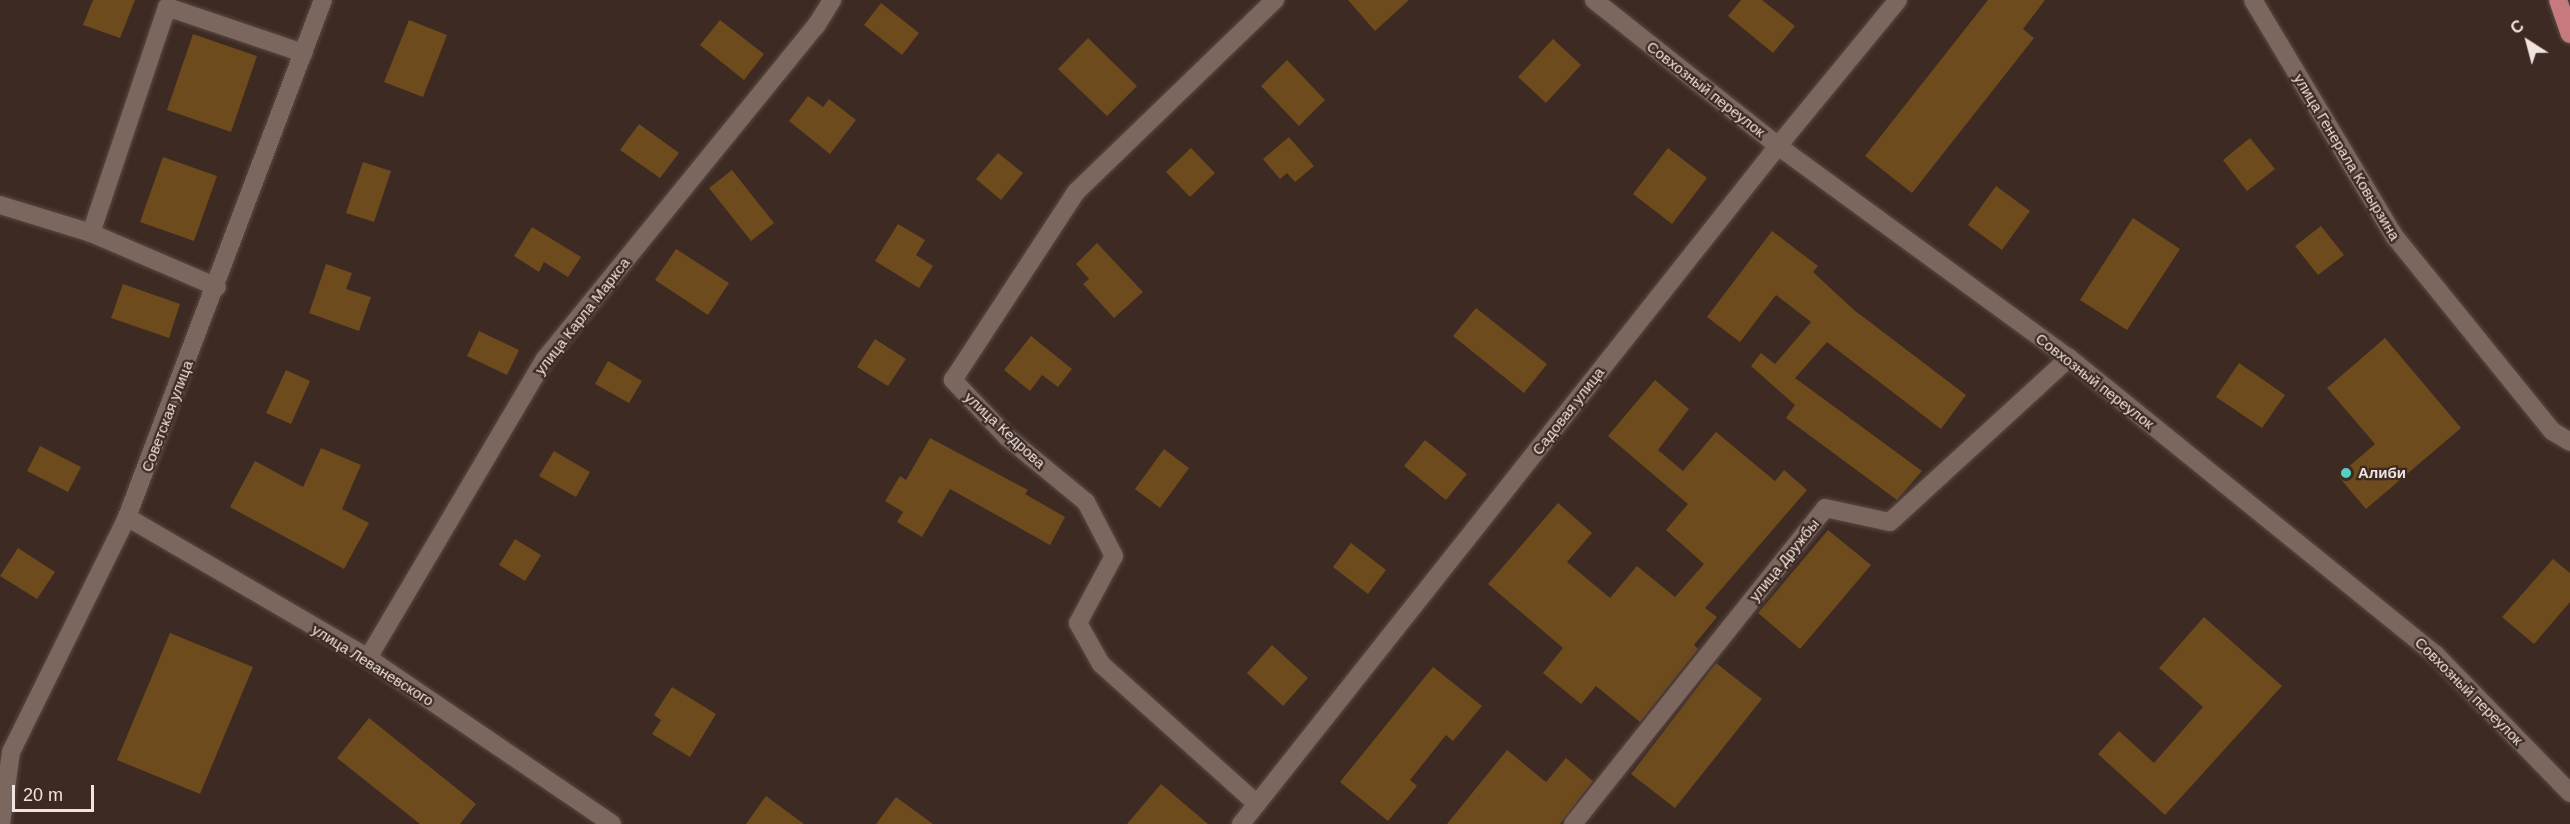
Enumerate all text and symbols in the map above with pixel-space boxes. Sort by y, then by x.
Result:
north arrow [2498,12,2558,72]
text: С [2507,17,2527,37]
street label: Совхозный переулок [1643,37,1769,141]
street label: улица Генерала Ковырзина [2290,70,2404,244]
street label: улица Карла Маркса [531,254,633,378]
street label: Совхозный переулок [2032,329,2158,433]
street label: Советская улица [137,358,197,474]
street label: Садовая улица [1528,364,1608,458]
street label: улица Кедрова [961,388,1049,472]
place label: Алиби [2358,464,2406,482]
marker: Алиби [2339,466,2353,480]
street label: улица Дружбы [1745,515,1823,605]
street label: улица Леваневского [309,620,437,710]
street label: Совхозный переулок [2411,633,2527,749]
scale bar [15,773,98,811]
text: 20 m [23,785,63,805]

